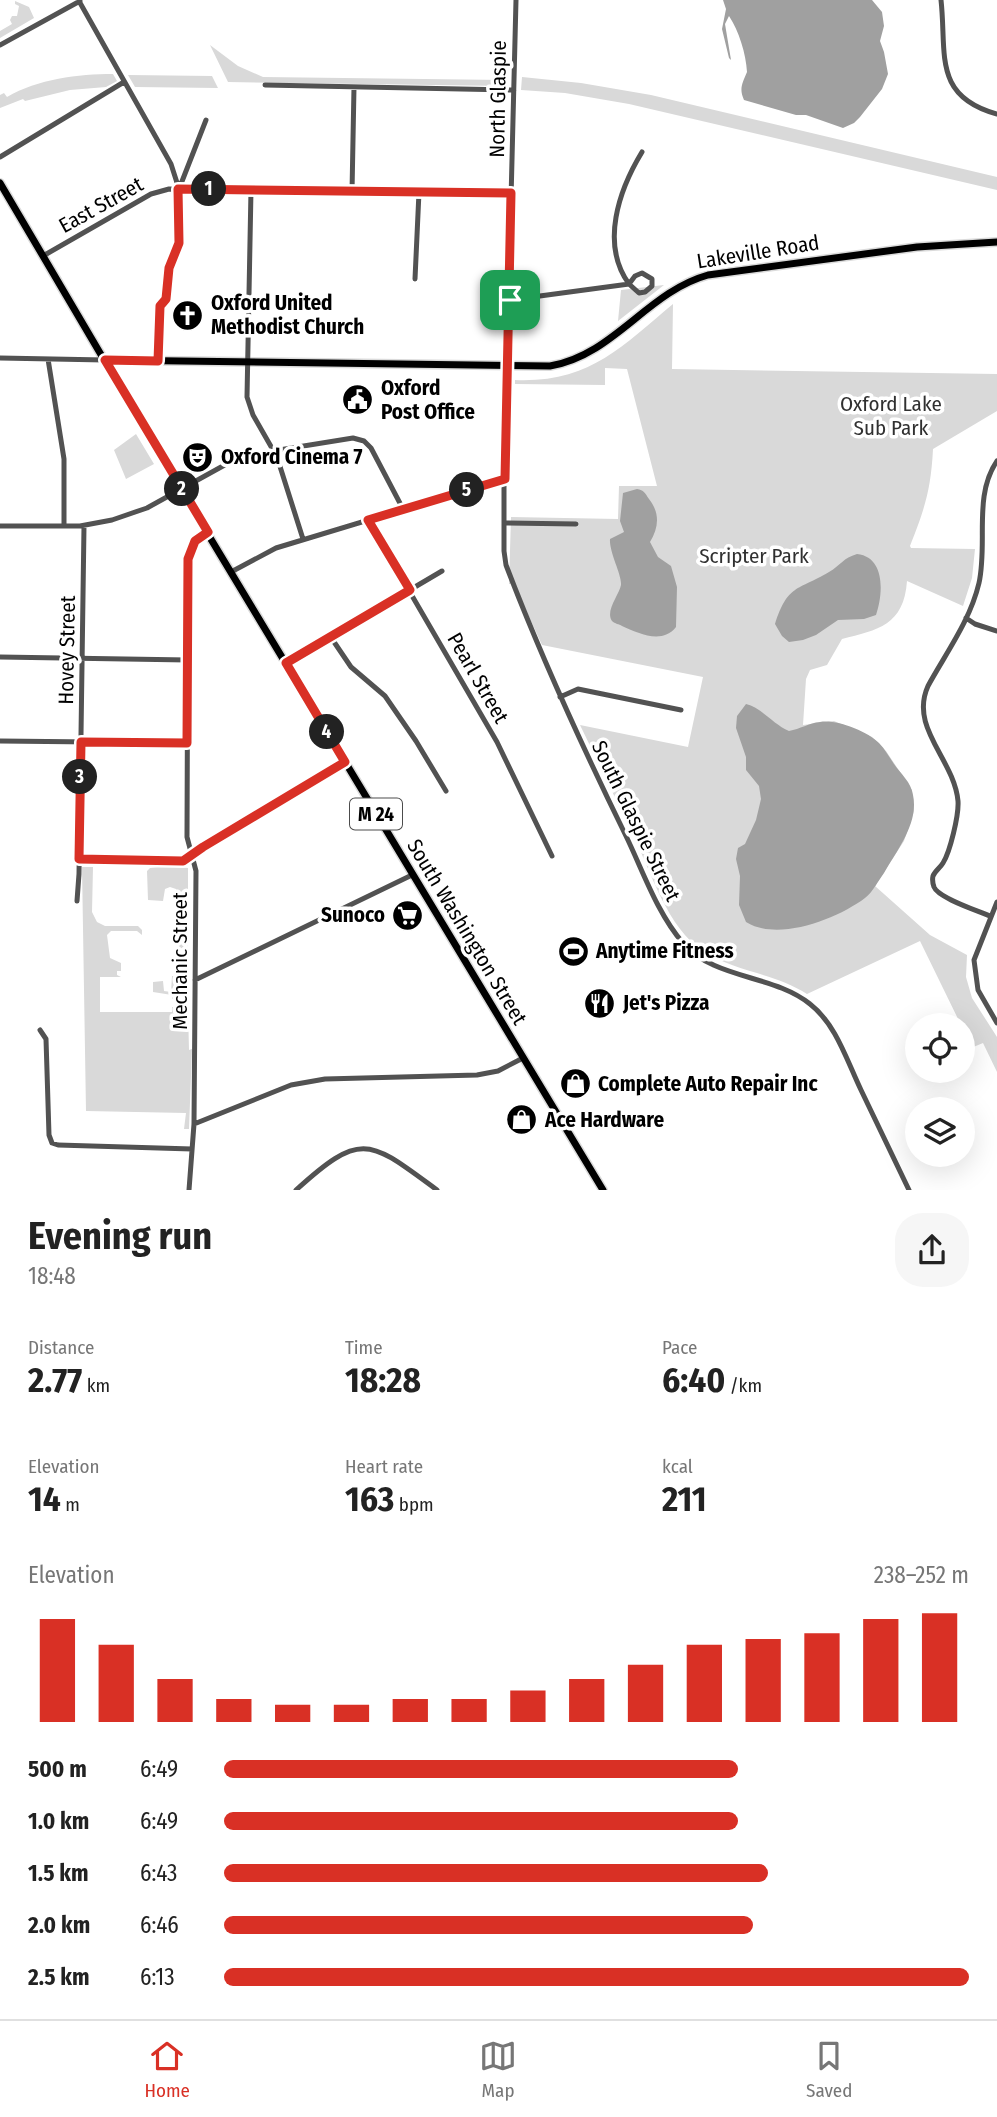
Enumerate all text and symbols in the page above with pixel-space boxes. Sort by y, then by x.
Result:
street label: North Glaspie [484,40,512,158]
street label: East Street [54,171,148,239]
pin: 1 [192,172,227,206]
text: 1 [204,177,213,200]
street label: Lakeville Road [695,229,821,275]
pin [480,270,540,330]
icon: arrive [491,281,529,319]
place label: Oxford United Methodist Church [211,290,364,340]
church icon: Oxford United Methodist Church [171,298,205,332]
place label: Oxford Post Office [381,375,475,425]
public building icon: Oxford Post Office [341,383,375,417]
park label: Oxford Lake Sub Park [840,391,942,441]
theatre icon: Oxford Cinema 7 [181,440,215,474]
place label: Oxford Cinema 7 [221,444,363,470]
pin: 2 [164,472,200,506]
pin: 5 [449,472,484,508]
text: 2 [177,477,186,500]
text: 5 [462,478,471,501]
park label: Scripter Park [699,543,809,569]
street label: Hovey Street [53,595,81,705]
street label: Pearl Street [442,628,514,728]
pin: 4 [310,714,344,750]
text: 4 [322,720,331,743]
street label: South Glaspie Street [586,737,686,906]
pin: 3 [62,760,98,794]
text: 3 [75,765,84,788]
road number: M 24 [350,799,402,830]
street label: South Washington Street [401,834,533,1030]
street label: Mechanic Street [167,892,193,1030]
supermarket icon: Sunoco [391,898,425,932]
place label: Sunoco [321,902,385,928]
sports icon: Anytime Fitness [556,934,590,968]
place label: Anytime Fitness [595,938,734,964]
restaurant icon: Jet's Pizza [583,986,617,1020]
place label: Jet's Pizza [622,990,710,1016]
map controls [905,1013,975,1167]
button: locate [905,1013,975,1083]
shop icon: Complete Auto Repair Inc [558,1067,592,1101]
place label: Complete Auto Repair Inc [598,1071,818,1097]
button: layers [905,1097,975,1167]
shop icon: Ace Hardware [505,1103,539,1137]
place label: Ace Hardware [544,1107,664,1133]
text: Evening run [28,1213,212,1259]
button: share [895,1213,969,1287]
text: 18:48 [28,1262,76,1290]
text: Distance [28,1336,95,1359]
text: Time [345,1336,383,1359]
text: Pace [662,1336,697,1359]
text: 2.77 [28,1359,82,1401]
text: 18:28 [345,1359,421,1401]
text: 6:40 [662,1359,725,1401]
text: km [82,1374,110,1397]
text: /km [725,1374,762,1397]
text: Elevation [28,1455,100,1478]
text: Heart rate [345,1455,423,1478]
text: kcal [662,1455,693,1478]
text: 14 [28,1478,61,1520]
text: 163 [345,1478,394,1520]
text: 211 [662,1478,707,1520]
text: m [61,1493,80,1516]
text: bpm [394,1493,434,1516]
text: Elevation [28,1561,115,1589]
text: 238–252 m [874,1561,969,1589]
text: 500 m [28,1755,87,1783]
text: 6:49 [140,1755,178,1783]
text: 1.0 km [28,1807,89,1835]
text: 6:49 [140,1807,178,1835]
text: 1.5 km [28,1859,89,1887]
text: 6:43 [140,1859,177,1887]
text: 2.0 km [28,1911,90,1939]
text: 6:46 [140,1911,179,1939]
text: 2.5 km [28,1963,89,1991]
text: 6:13 [140,1963,175,1991]
tab: Home [145,2037,190,2102]
tab: Map [479,2037,517,2102]
tab: Saved [806,2037,852,2102]

